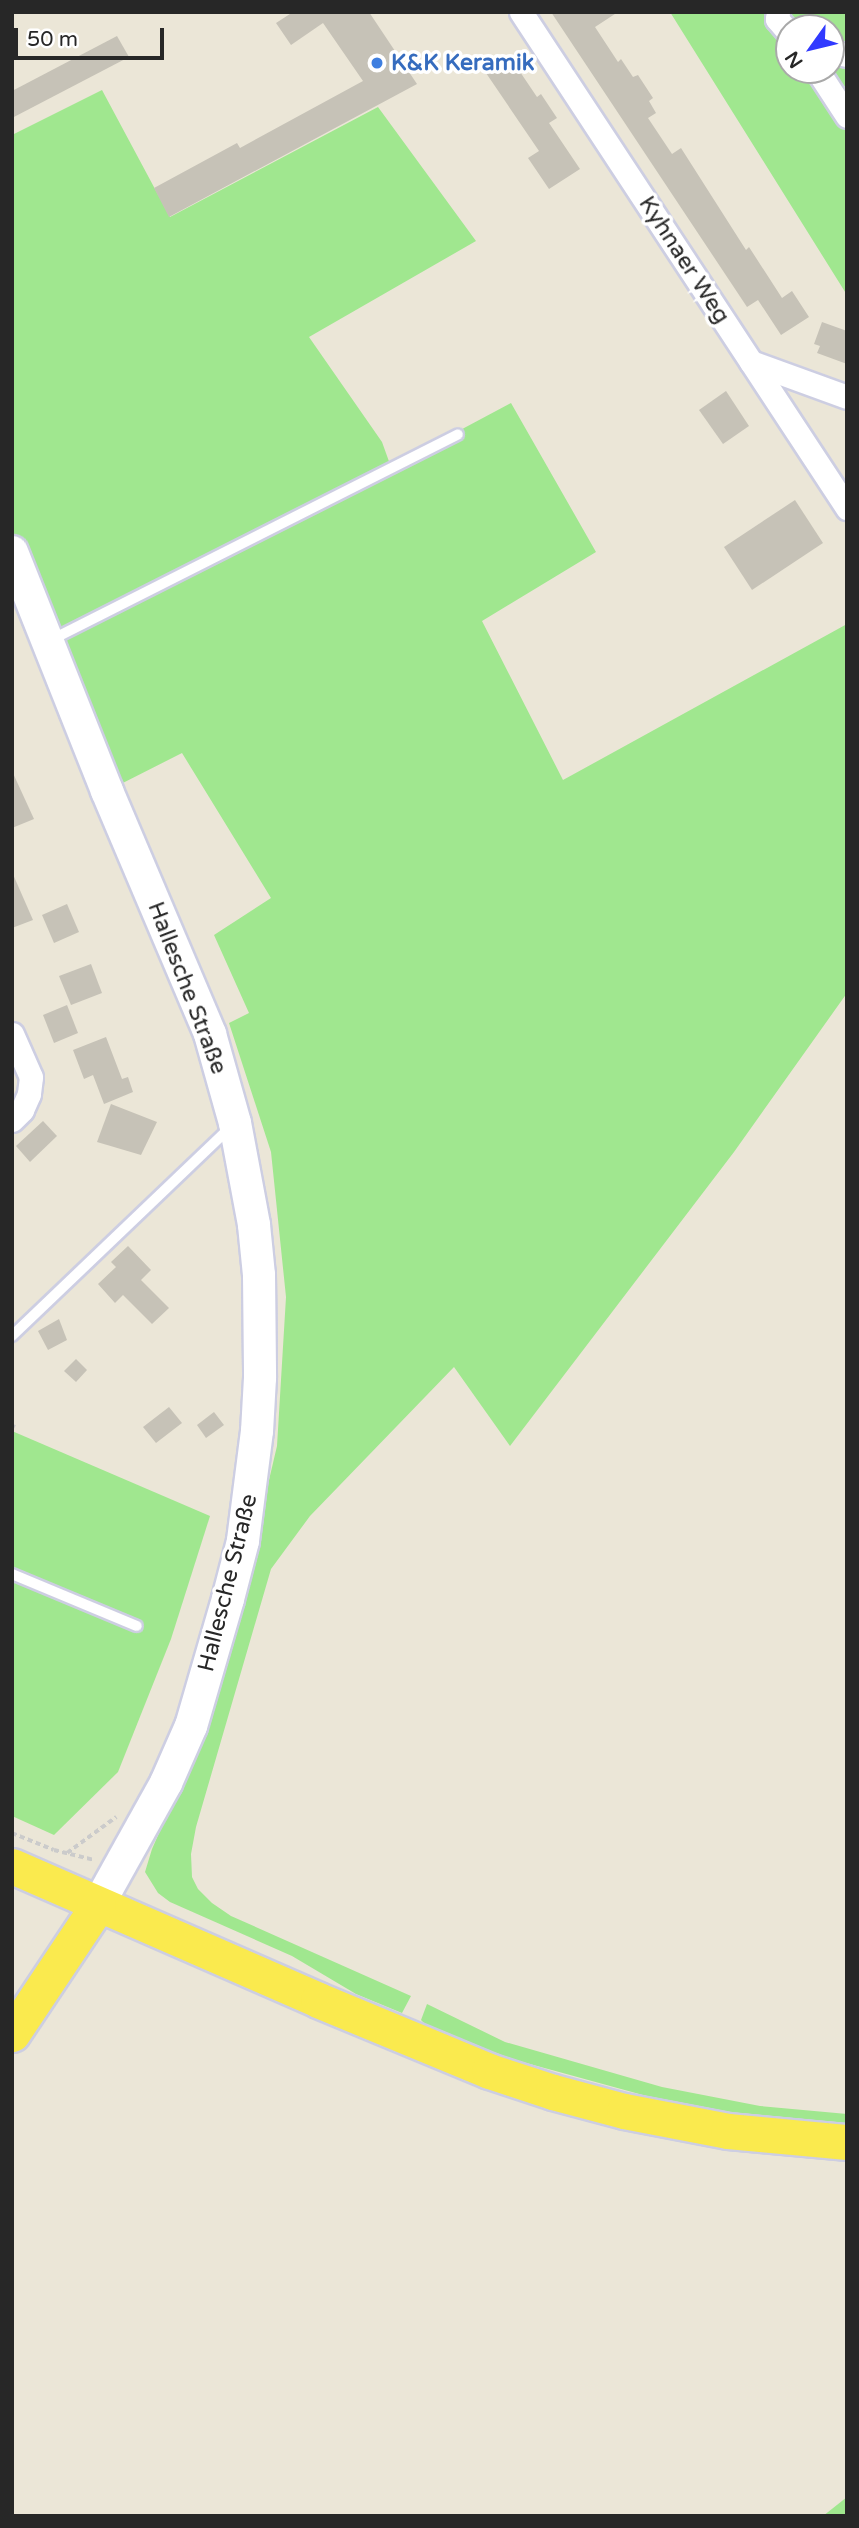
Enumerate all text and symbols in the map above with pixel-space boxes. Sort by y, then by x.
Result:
scale bar [18,14,168,58]
north arrow [775,14,845,84]
text: 50 m [27,27,78,52]
text: N [781,47,808,72]
place label: K&K Keramik [391,49,534,77]
marker: K&K Keramik [369,55,385,71]
street label: Kyhnaer Weg [633,191,735,329]
street label: Hallesche Straße [141,898,233,1078]
street label: Hallesche Straße [193,1491,263,1675]

